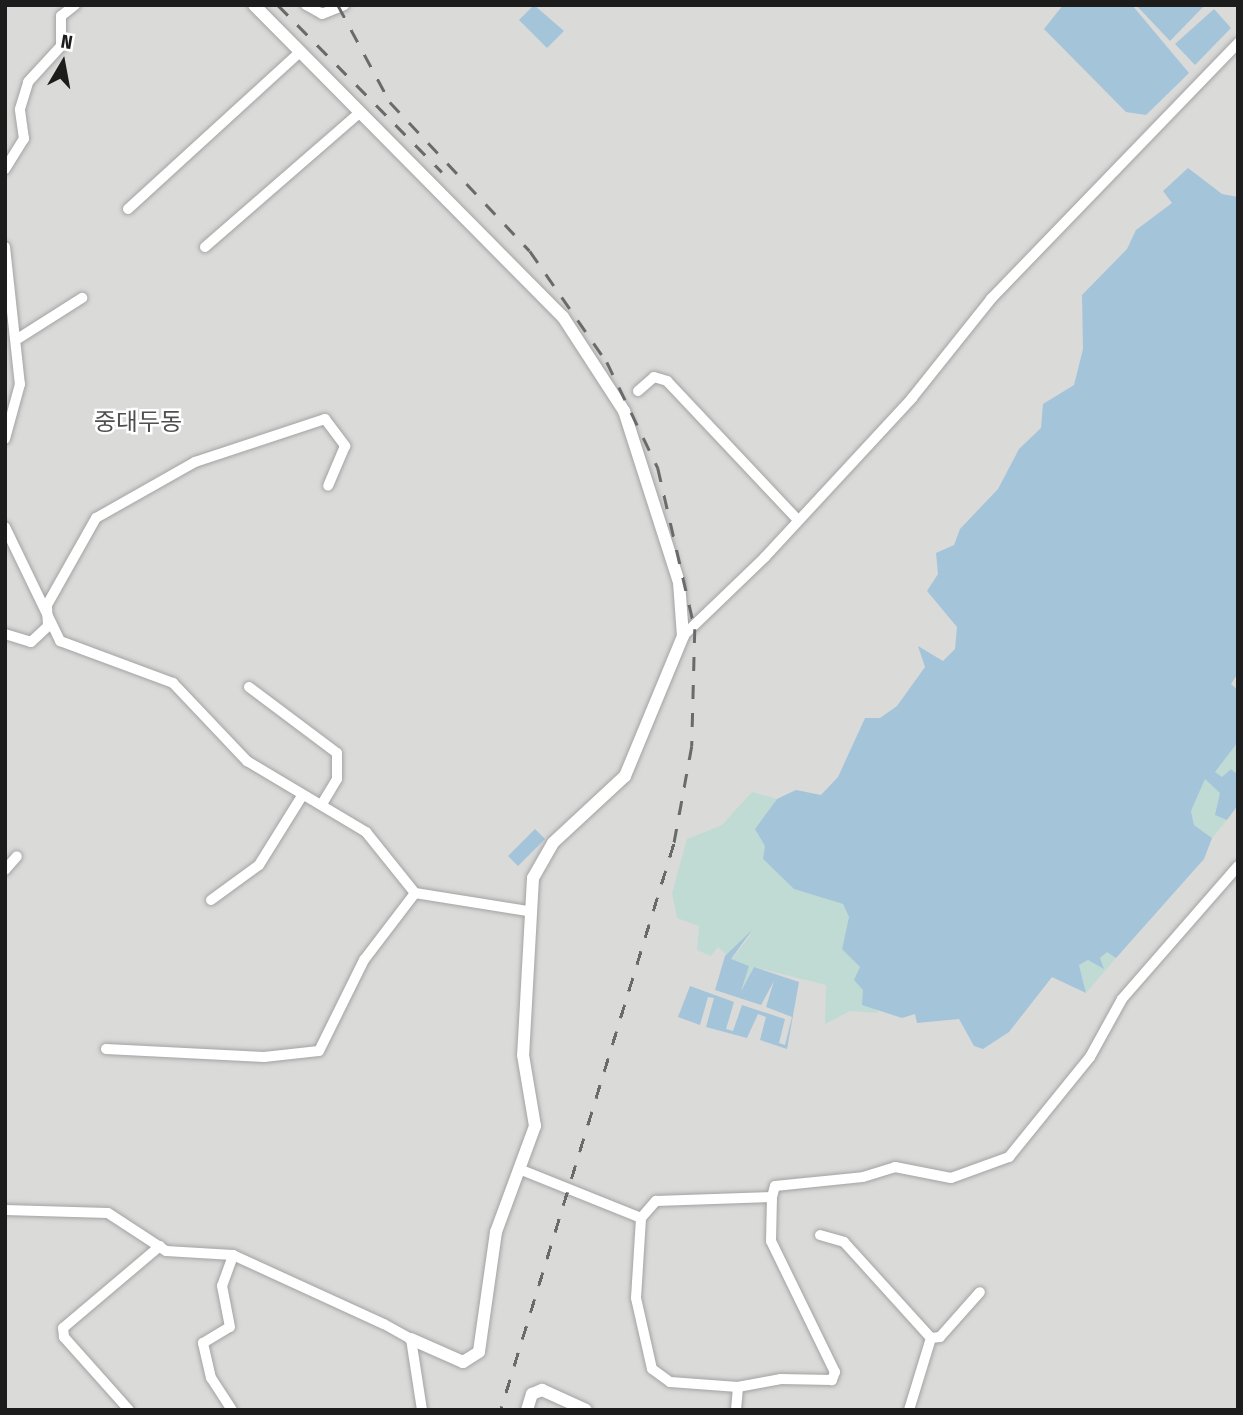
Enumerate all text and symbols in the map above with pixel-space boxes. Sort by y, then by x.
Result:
north arrow [28,28,98,98]
text: N [59,30,74,54]
district label: 중대두동 [94,409,182,437]

